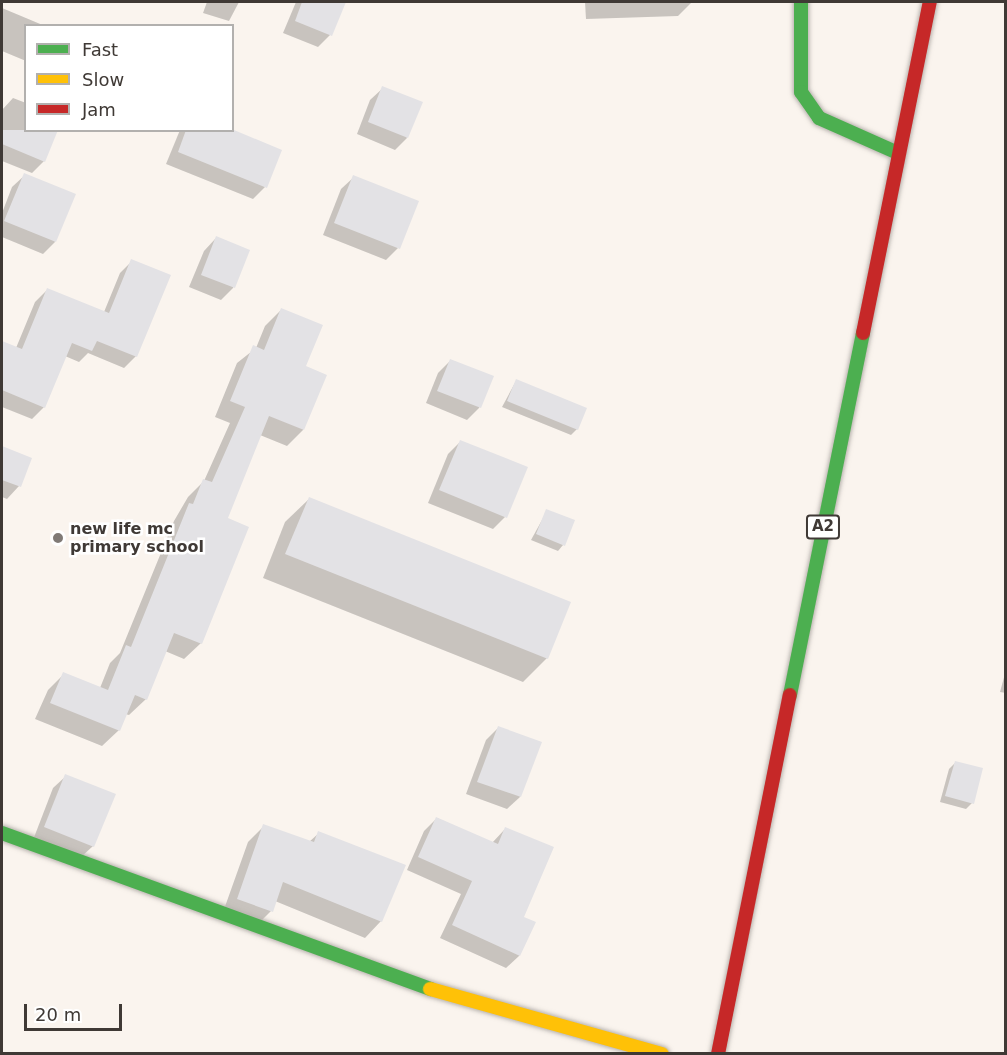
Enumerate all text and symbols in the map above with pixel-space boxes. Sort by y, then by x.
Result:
legend [24,24,234,132]
text: Fast [82,39,118,60]
text: Slow [82,69,124,90]
text: Jam [82,99,116,120]
road number: A2 [805,515,841,539]
place label: new life mc primary school [70,519,204,557]
marker: new life mc primary school [51,531,65,545]
scale bar [27,992,124,1030]
text: 20 m [35,1004,81,1025]

